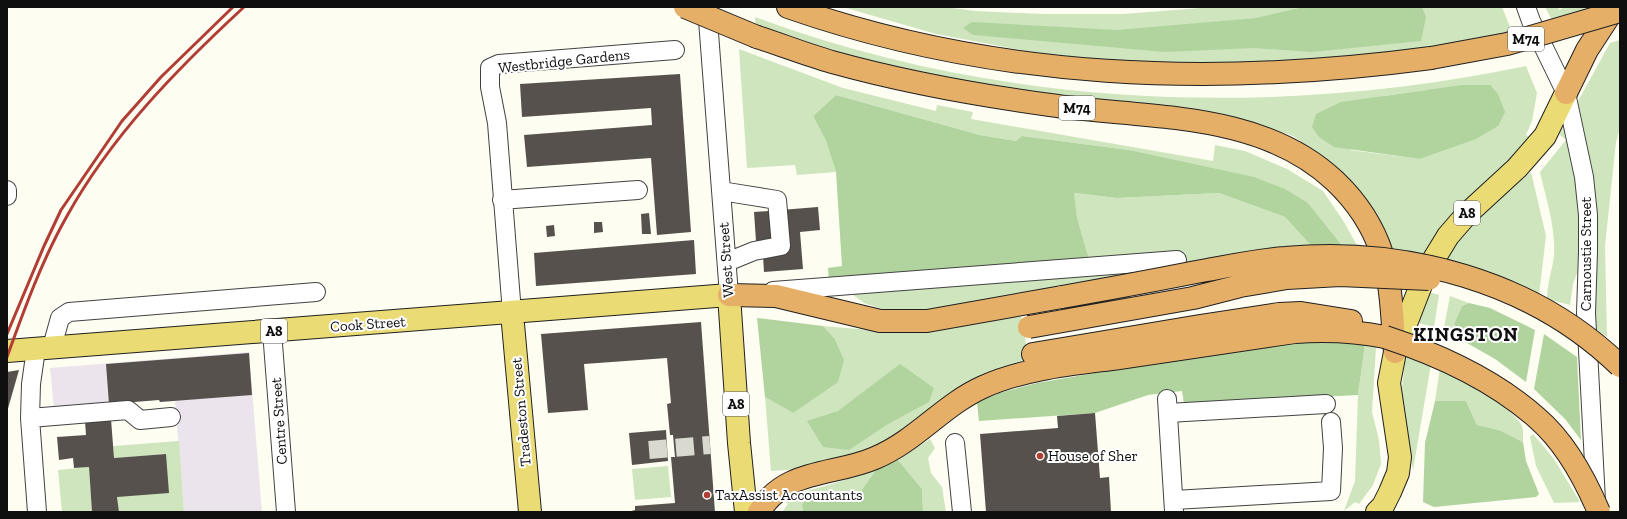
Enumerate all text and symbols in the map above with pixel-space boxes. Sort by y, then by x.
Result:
road number: M74 [1508,27,1544,51]
street label: Westbridge Gardens [497,45,631,77]
road number: M74 [1059,96,1095,120]
street label: Carnoustie Street [1577,196,1595,311]
road number: A8 [1454,201,1480,225]
street label: West Street [714,221,738,298]
street label: Cook Street [330,312,407,336]
road number: A8 [261,319,287,343]
district label: KINGSTON [1413,323,1519,346]
street label: Tradeston Street [507,356,535,467]
street label: Centre Street [267,376,291,465]
road number: A8 [723,392,749,416]
place label: House of Sher [1048,447,1138,465]
marker: House of Sher [1035,451,1045,461]
place label: TaxAssist Accountants [715,486,863,504]
marker: TaxAssist Accountants [702,490,712,500]

